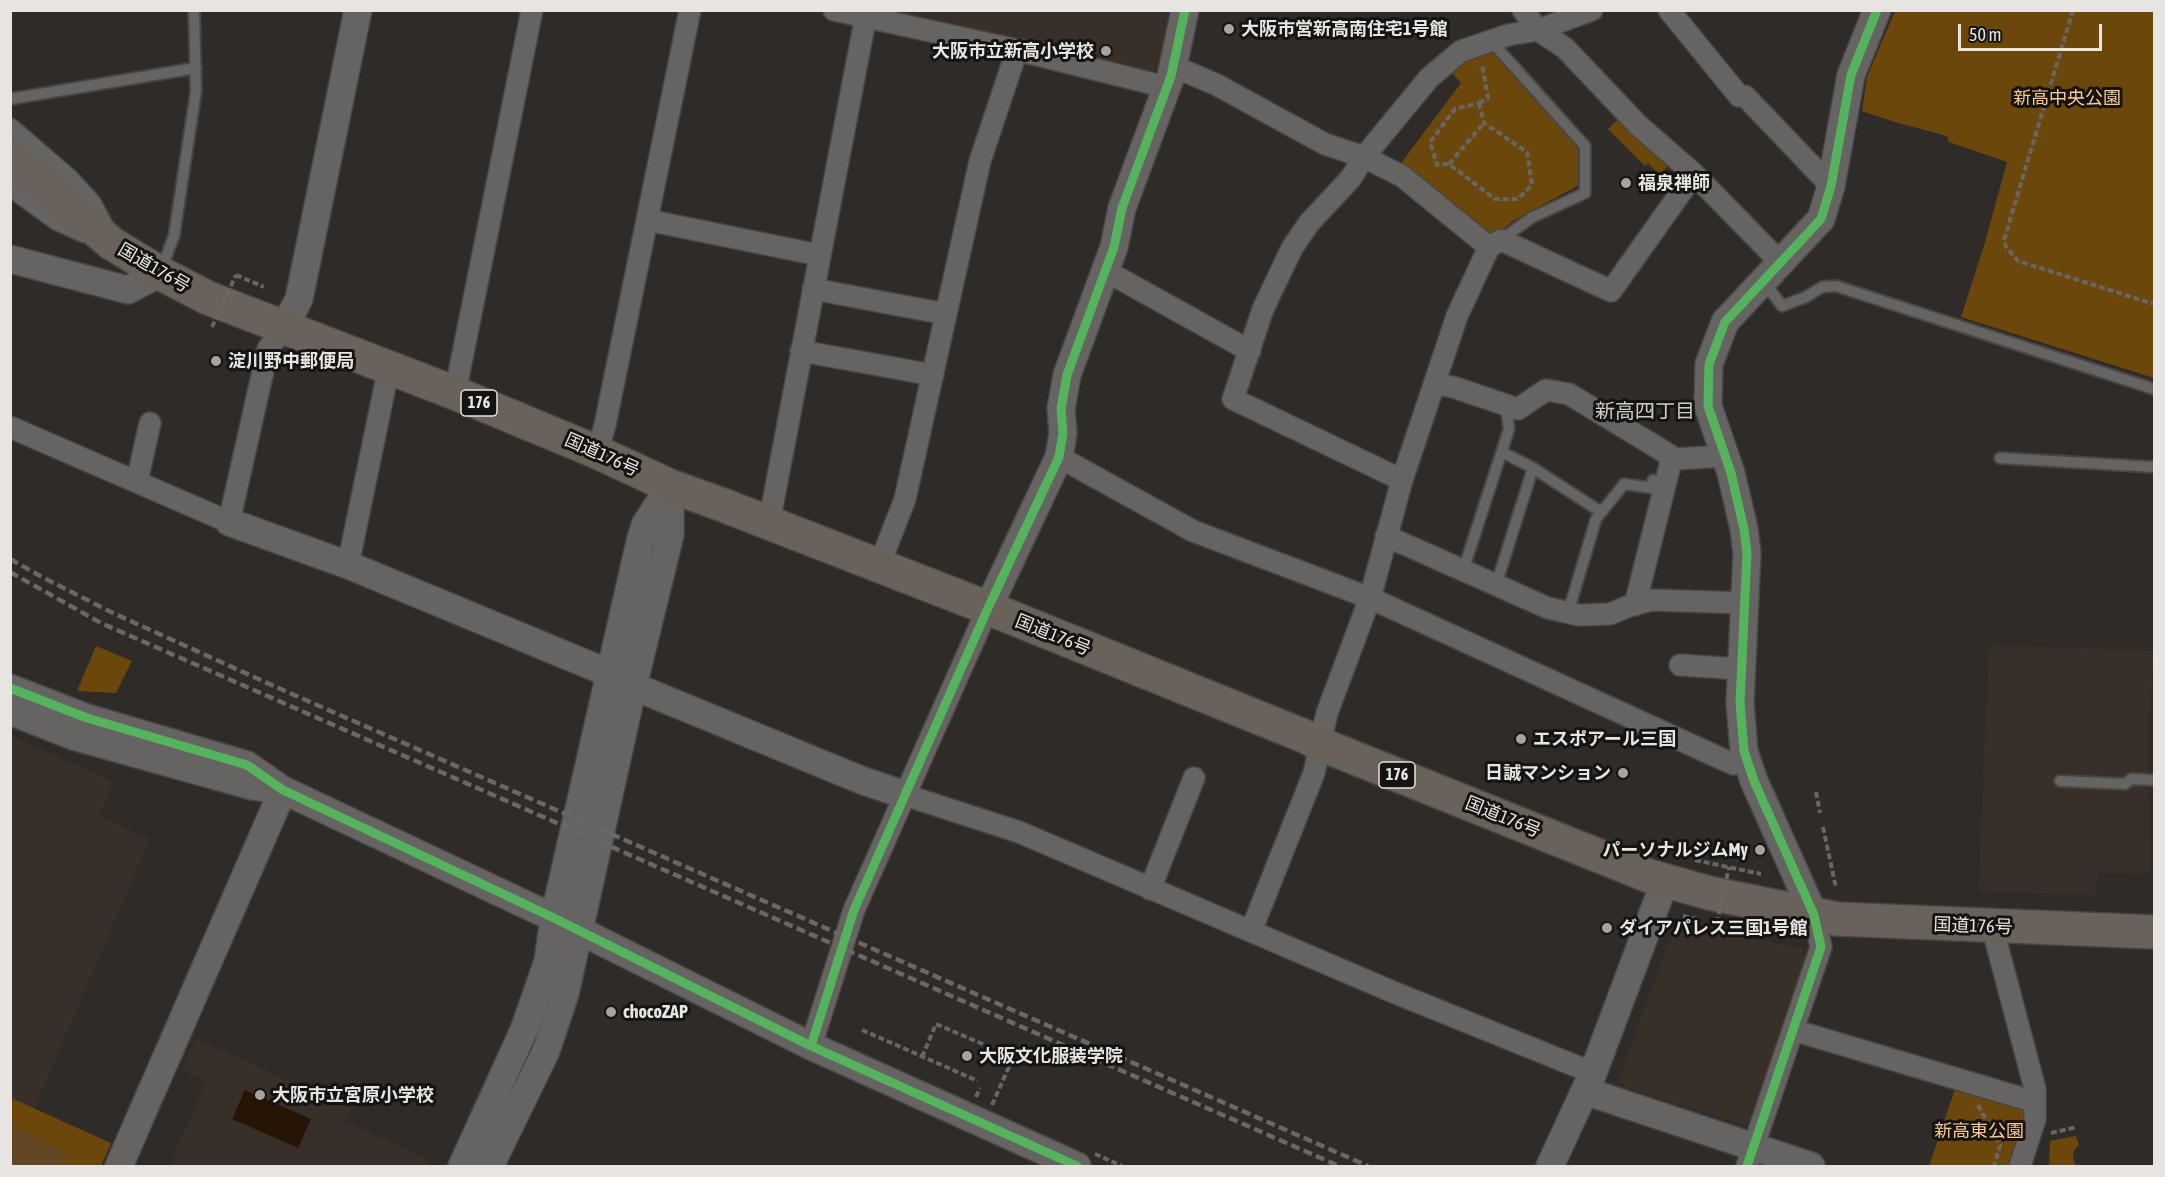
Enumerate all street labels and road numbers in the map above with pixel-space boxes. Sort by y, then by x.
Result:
street label: 国道176号 [114,239,194,297]
road number: 176 [461,390,497,416]
street label: 国道176号 [561,429,643,481]
street label: 国道176号 [1012,610,1094,660]
road number: 176 [1379,762,1415,788]
street label: 国道176号 [1462,792,1544,842]
street label: 国道176号 [1933,914,2013,938]

